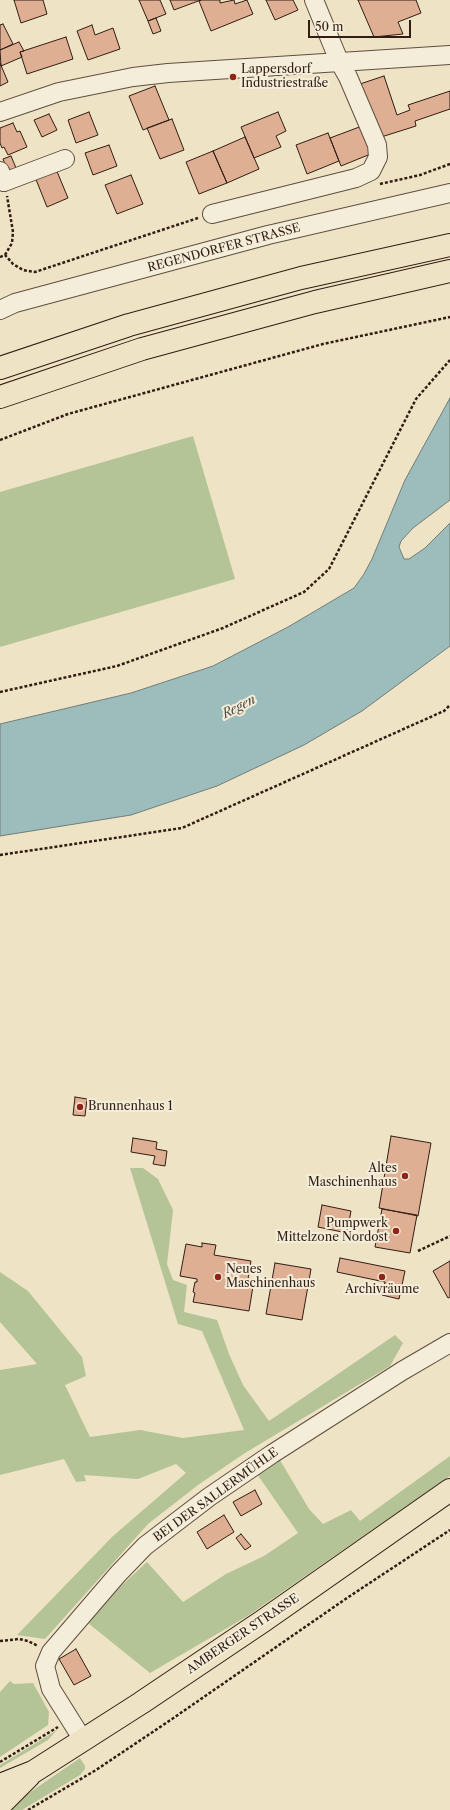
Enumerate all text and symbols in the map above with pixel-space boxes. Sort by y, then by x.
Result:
scale bar [310,12,413,38]
text: 50 m [315,19,344,34]
place label: Lappersdorf Industriestraße [241,63,328,91]
marker: Lappersdorf Industriestraße [228,72,238,82]
street label: REGENDORFER STRASSE [146,221,302,275]
water label: Regen [220,692,258,722]
place label: Brunnenhaus 1 [88,1100,173,1114]
marker: Brunnenhaus 1 [75,1102,85,1112]
place label: Altes Maschinenhaus [308,1162,397,1190]
marker: Altes Maschinenhaus [400,1171,410,1181]
place label: Pumpwerk Mittelzone Nordost [277,1217,388,1245]
marker: Pumpwerk Mittelzone Nordost [391,1226,401,1236]
place label: Neues Maschinenhaus [226,1263,315,1291]
marker: Neues Maschinenhaus [213,1272,223,1282]
marker: Archivräume [377,1272,387,1282]
place label: Archivräume [345,1283,419,1297]
street label: BEI DER SALLERMÜHLE [151,1445,281,1545]
street label: AMBERGER STRASSE [184,1591,302,1677]

